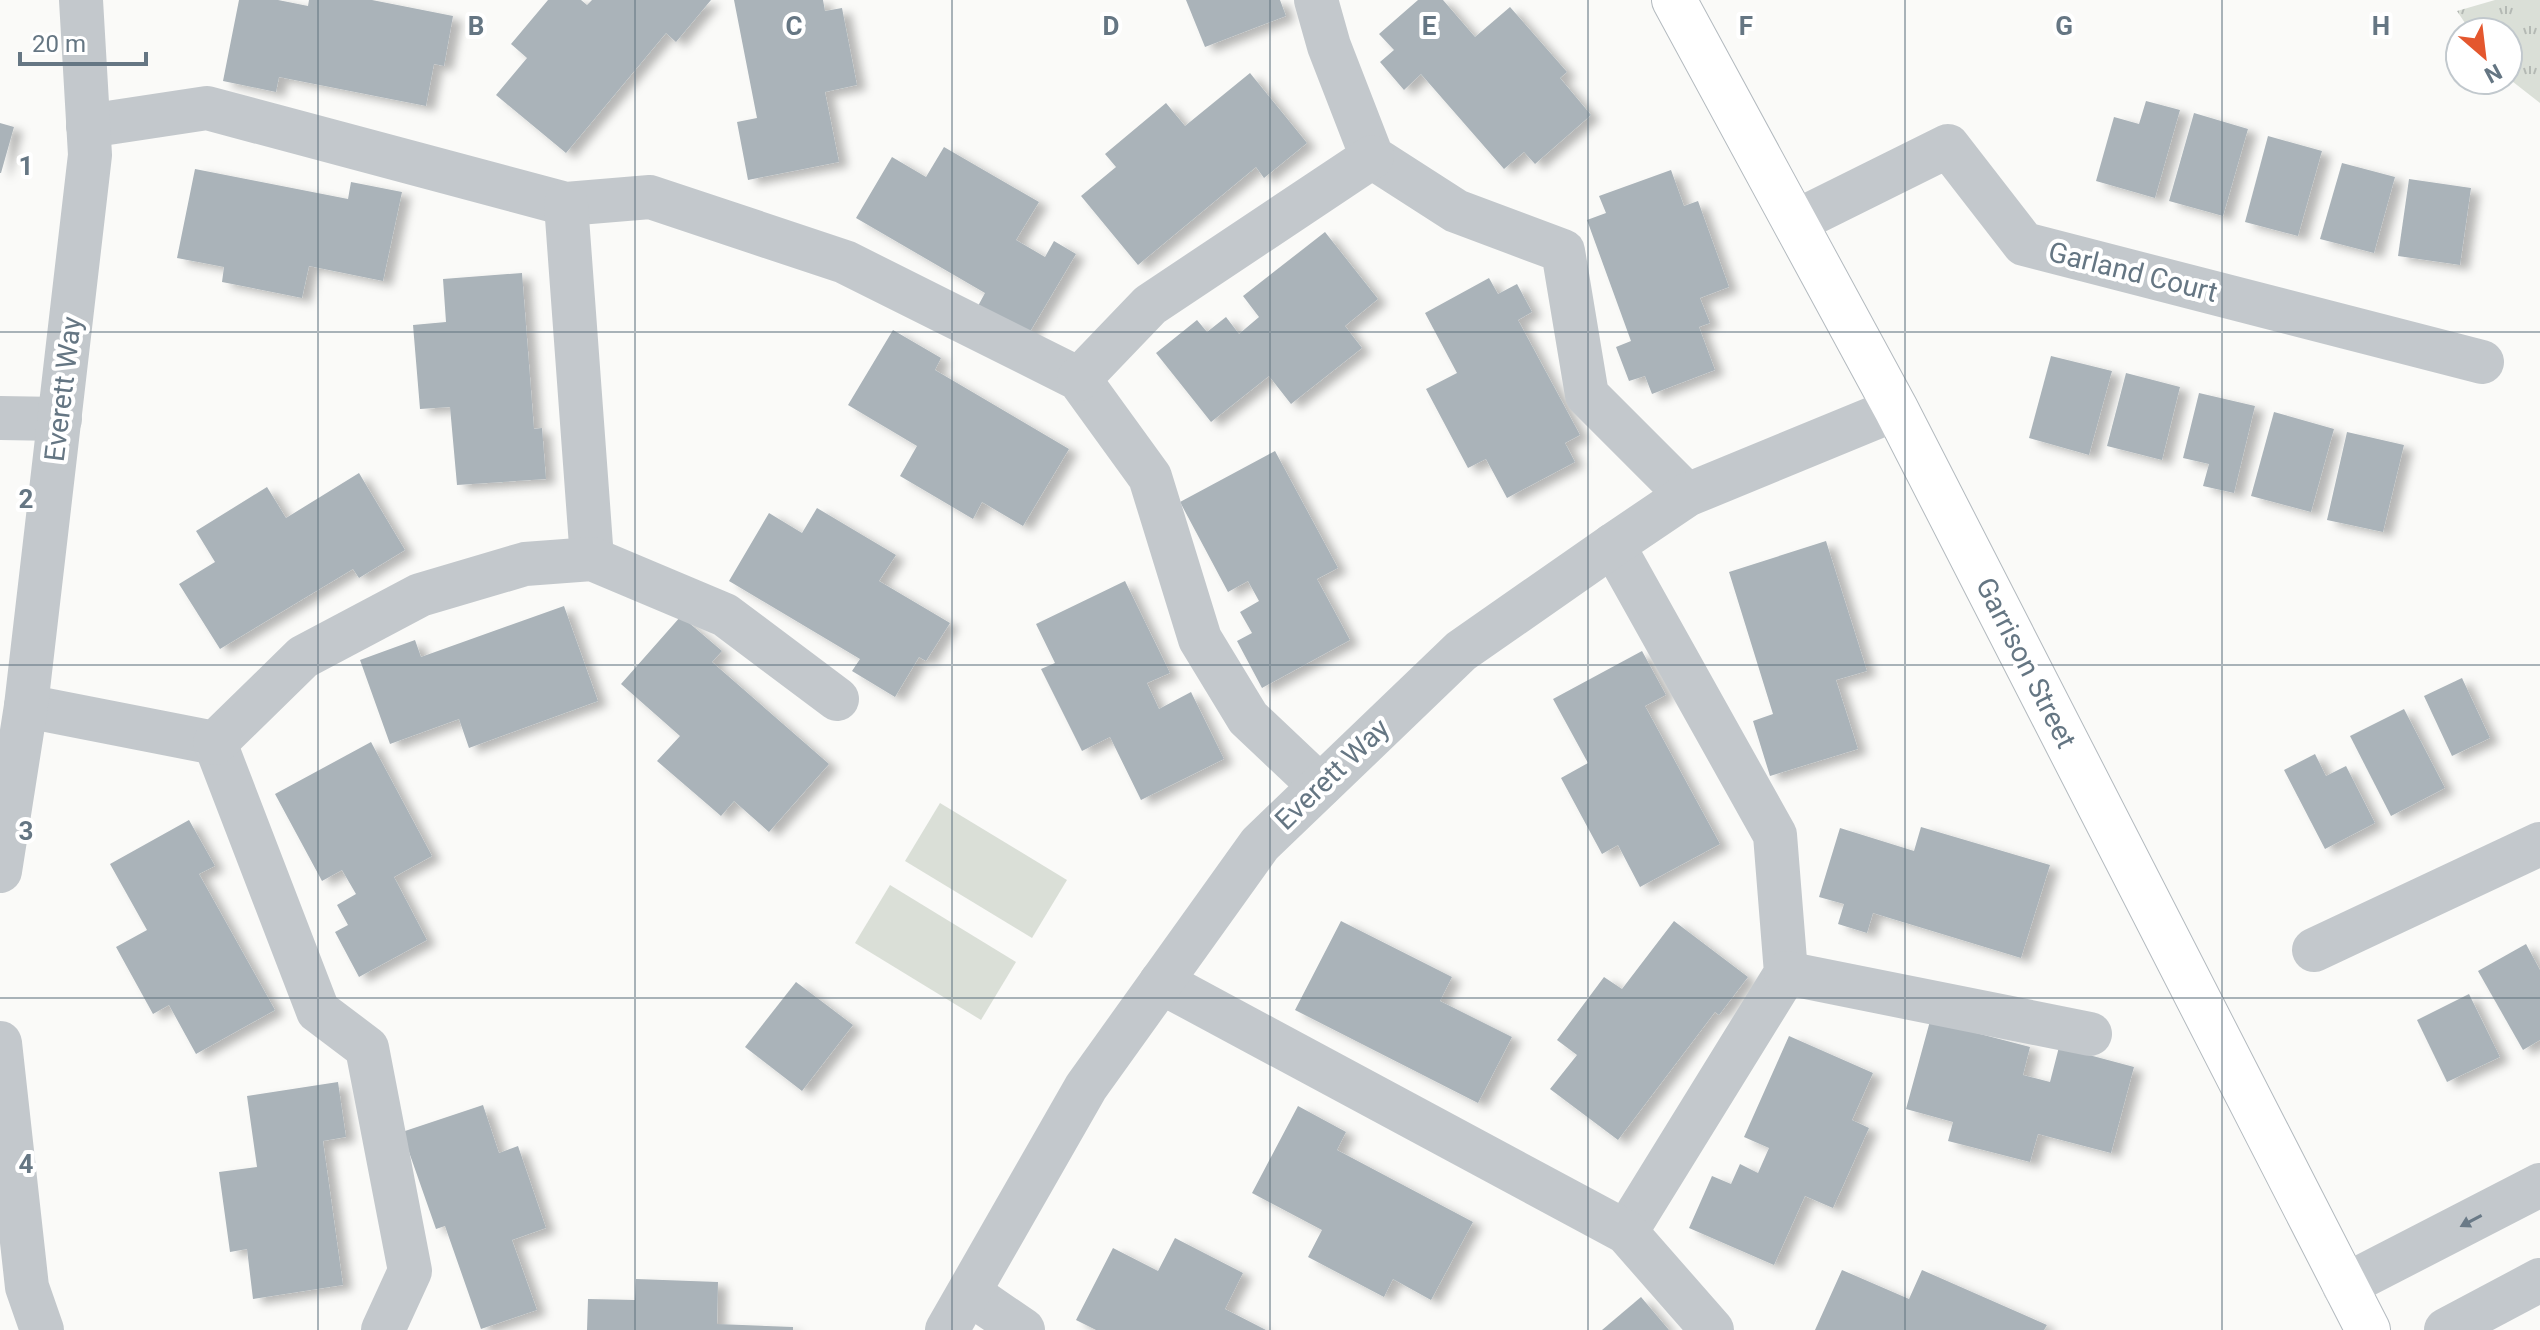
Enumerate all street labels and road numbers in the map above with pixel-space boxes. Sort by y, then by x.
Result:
street label: Garland Court [2045,235,2221,309]
street label: Everett Way [38,315,88,463]
street label: Garrison Street [1969,572,2083,754]
street label: Everett Way [1268,711,1396,837]

